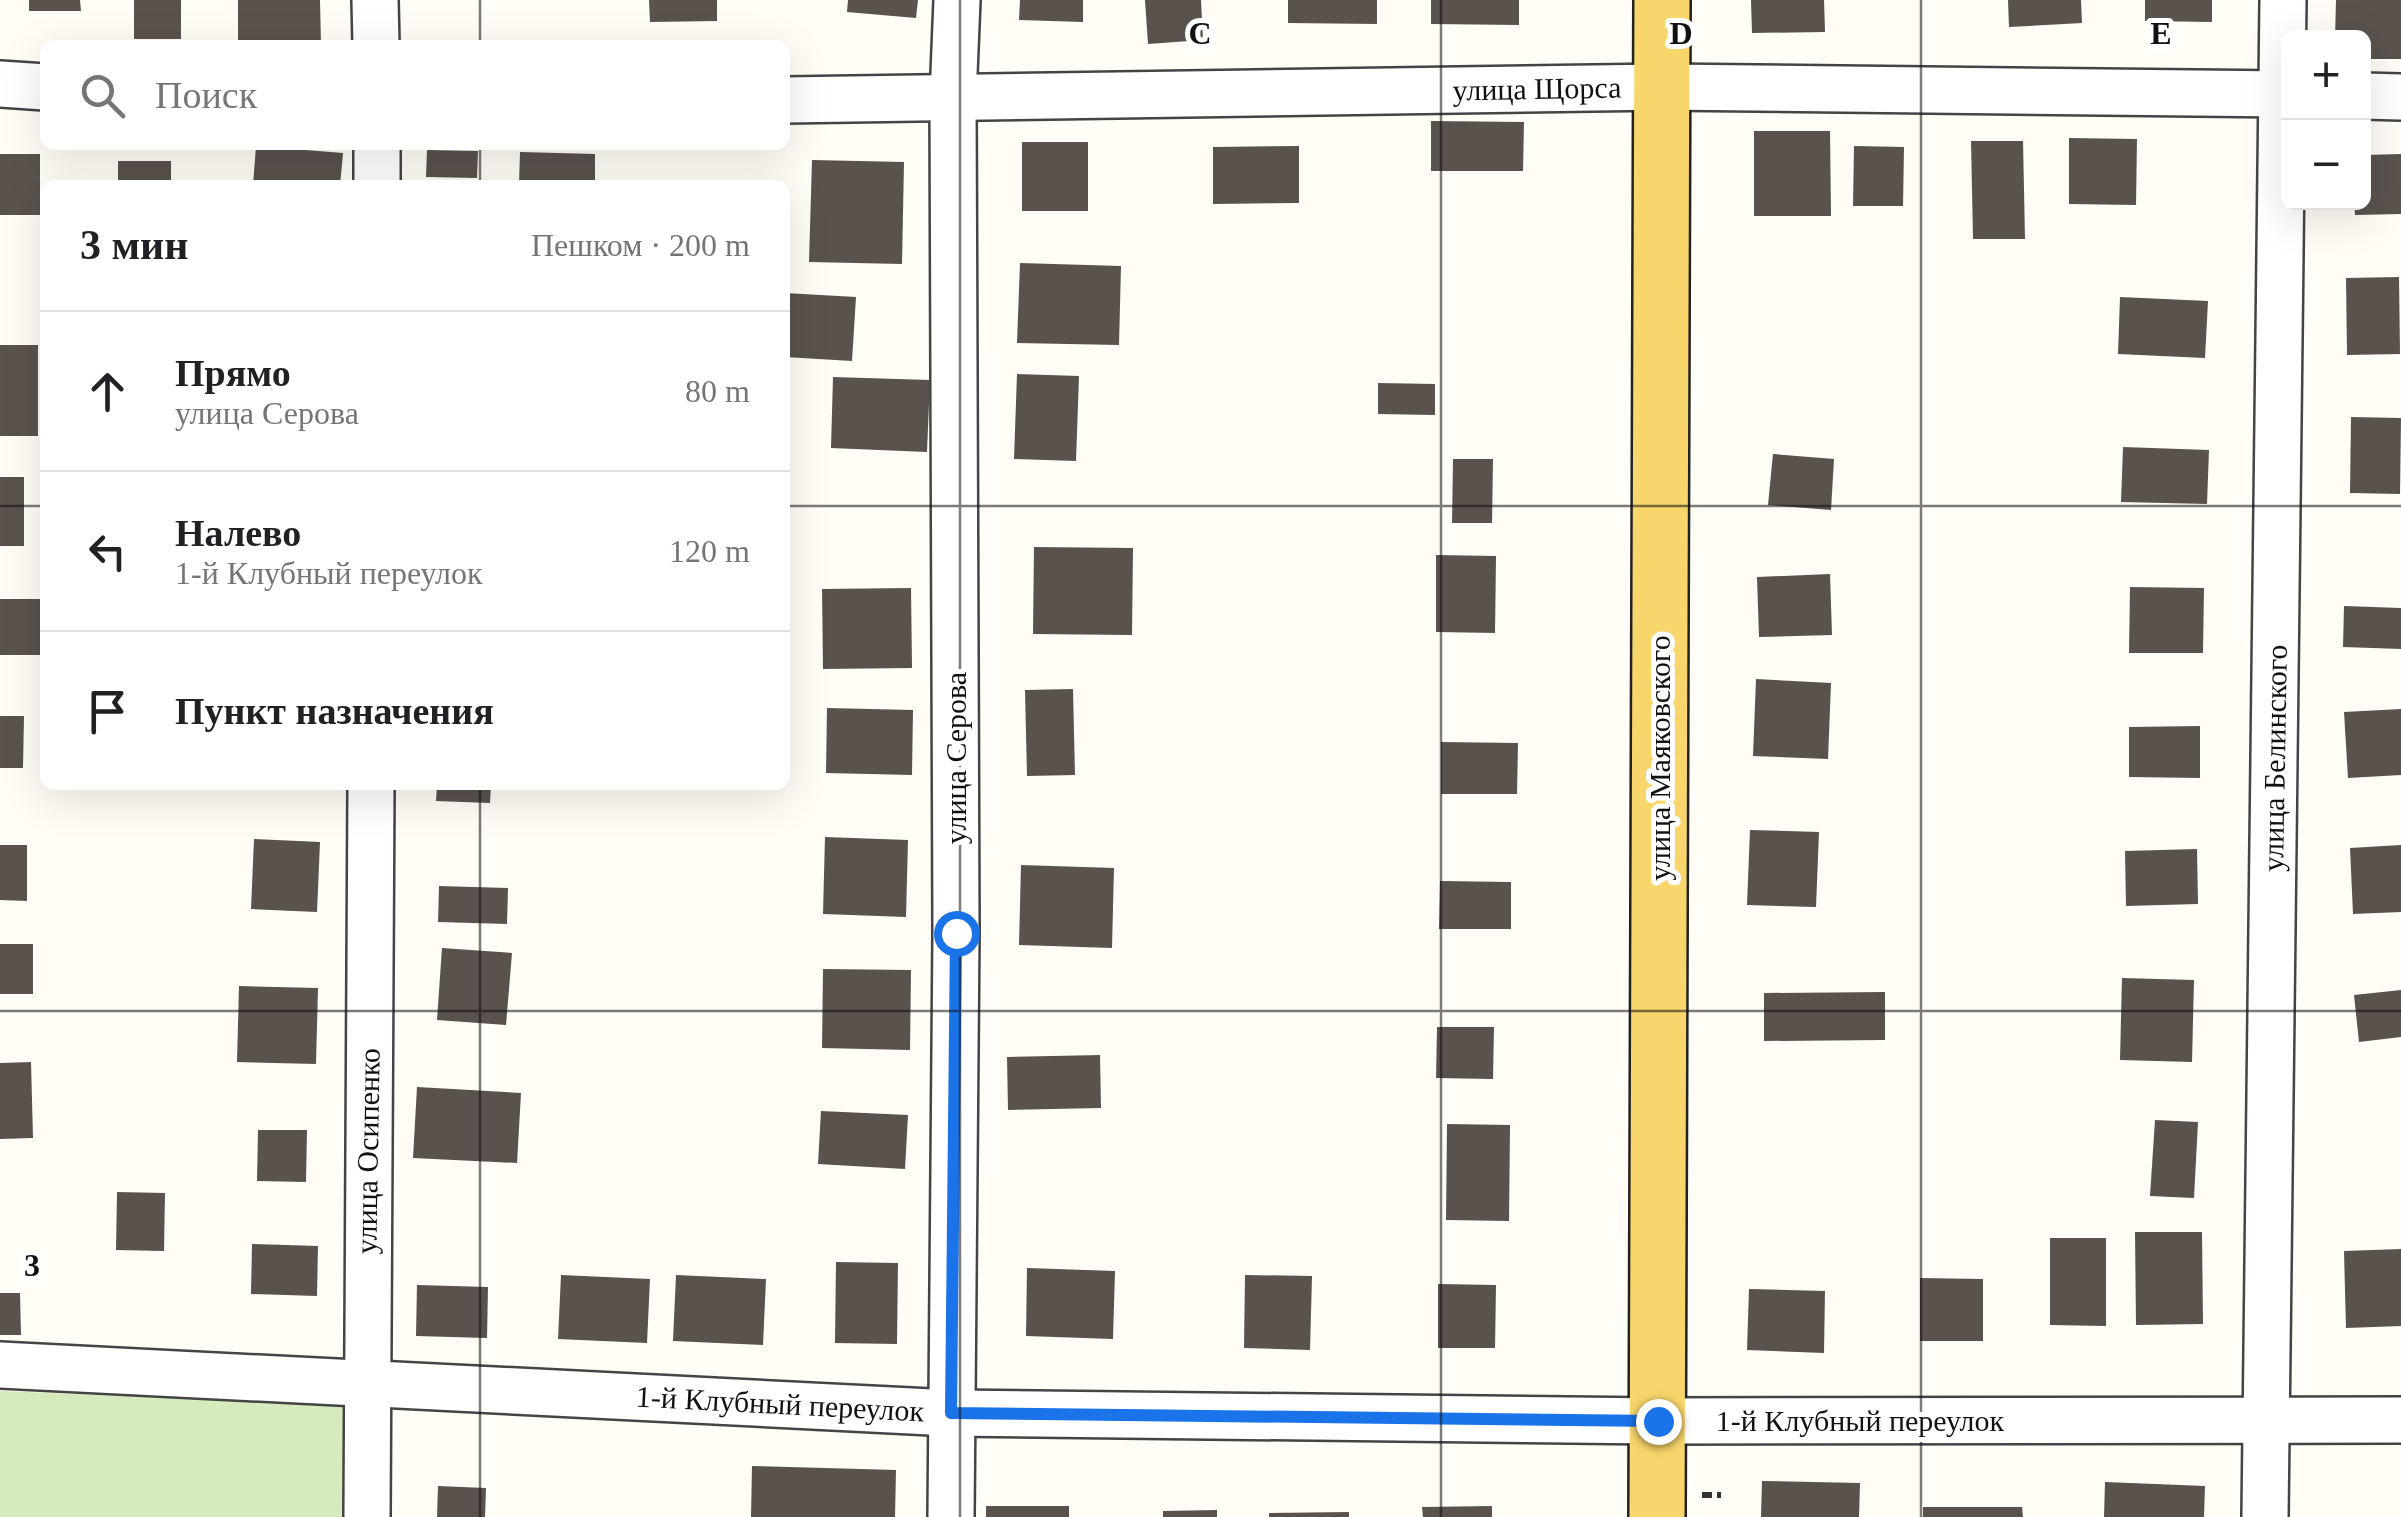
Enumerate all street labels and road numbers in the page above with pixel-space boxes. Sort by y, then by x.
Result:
street label: улица Щорса [1452,71,1622,106]
street label: улица Маяковского [1643,635,1676,881]
street label: улица Белинского [2256,644,2293,872]
street label: улица Серова [939,672,972,844]
street label: улица Осипенко [349,1048,386,1254]
street label: 1-й Клубный переулок [635,1379,925,1428]
street label: 1-й Клубный переулок [1716,1404,2005,1437]

